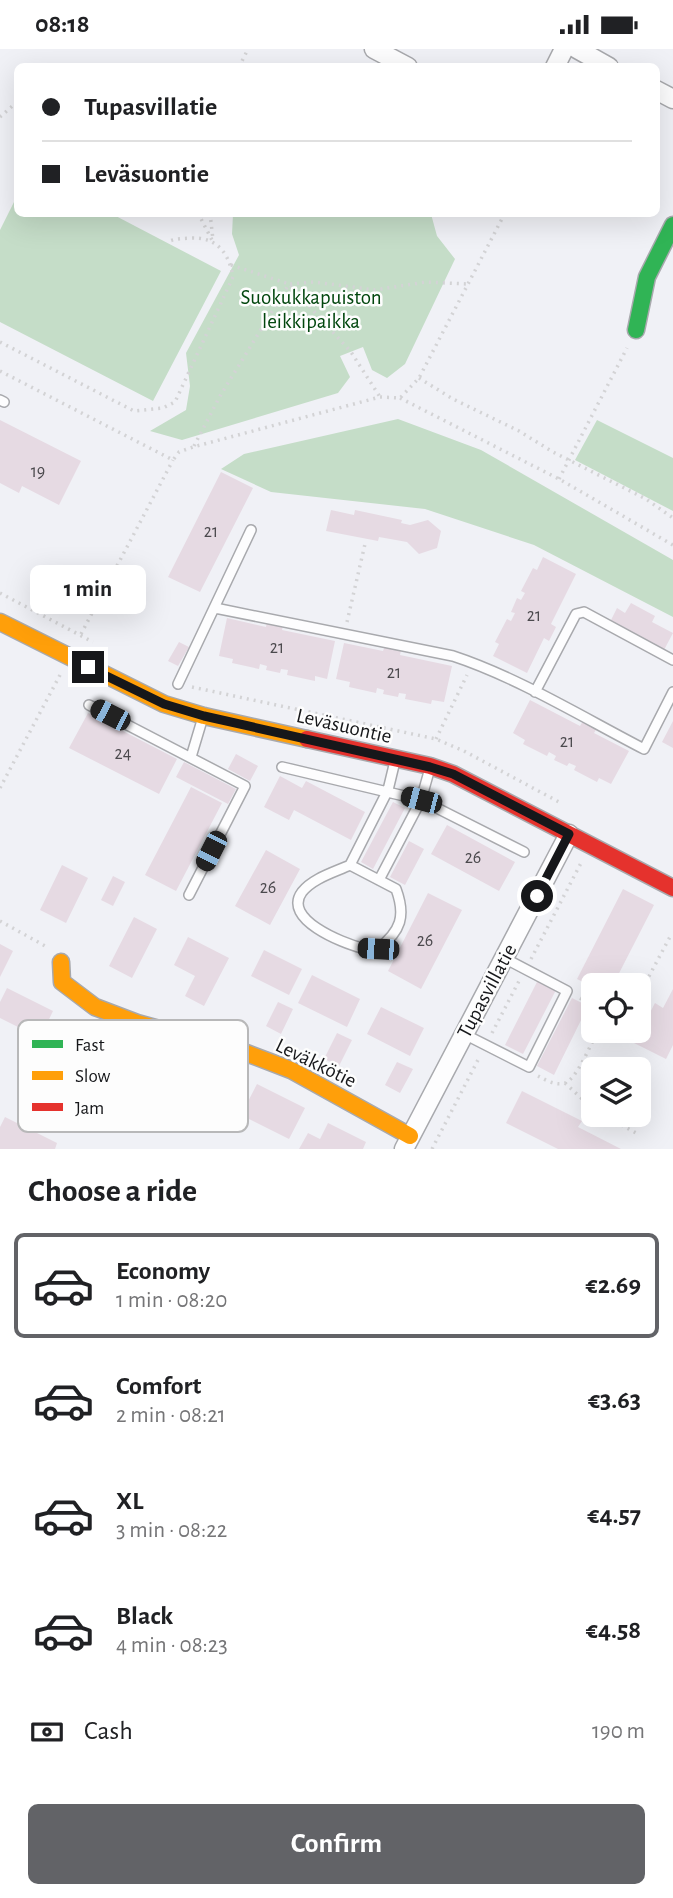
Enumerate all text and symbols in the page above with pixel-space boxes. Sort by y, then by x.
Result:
text: 08:18 [35,11,90,37]
text: Tupasvillatie [84,94,217,120]
text: Leväsuontie [84,161,209,187]
park label: Suokukkapuiston leikkipaikka [240,287,382,332]
house number: 19 [31,463,45,481]
house number: 21 [204,523,218,541]
callout: 1 min [30,565,146,615]
text: 1 min [64,578,112,601]
house number: 21 [527,607,541,625]
house number: 21 [270,639,284,657]
route end [72,651,104,683]
house number: 21 [387,664,401,682]
car [87,696,134,734]
street label: Leväsuontie [294,705,394,747]
house number: 21 [560,733,574,751]
house number: 24 [115,745,132,763]
car [398,784,445,816]
car [193,828,230,874]
house number: 26 [465,849,481,867]
house number: 26 [260,879,276,897]
route start [521,880,553,912]
house number: 26 [417,932,433,950]
car [357,937,400,961]
street label: Tupasvillatie [454,941,520,1041]
map controls [581,973,651,1127]
button: locate [581,973,651,1043]
legend [18,1020,248,1132]
street label: Leväkkötie [272,1035,360,1091]
text: Fast [75,1036,105,1055]
button: layers [581,1057,651,1127]
text: Slow [75,1067,111,1086]
text: Jam [75,1099,104,1118]
text: Choose a ride [28,1175,197,1207]
icon: car [32,1254,95,1317]
text: Economy [116,1258,210,1284]
text: €2.69 [586,1272,641,1298]
text: 1 min · 08:20 [116,1289,227,1312]
icon: car [32,1369,95,1432]
text: Comfort [116,1373,201,1399]
text: €3.63 [588,1387,641,1413]
text: 2 min · 08:21 [116,1404,226,1427]
icon: car [32,1484,95,1547]
text: XL [116,1488,143,1514]
text: €4.57 [587,1502,641,1528]
text: 3 min · 08:22 [116,1519,227,1542]
icon: car [32,1599,95,1662]
text: Black [116,1603,173,1629]
text: €4.58 [586,1617,641,1643]
text: 4 min · 08:23 [116,1634,228,1657]
icon: cash [28,1713,66,1751]
text: Cash [84,1718,133,1744]
text: 190 m [592,1720,645,1743]
button: Confirm [28,1804,645,1884]

